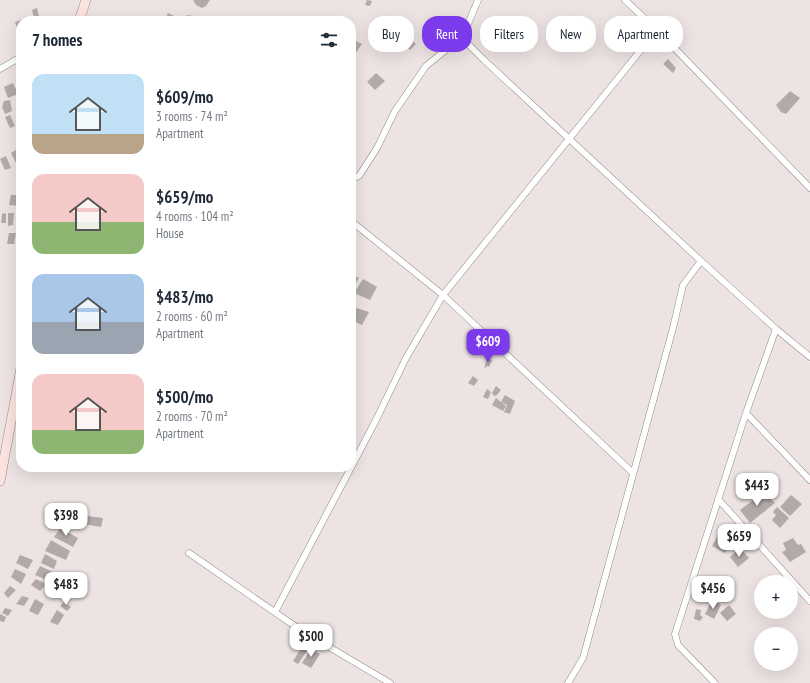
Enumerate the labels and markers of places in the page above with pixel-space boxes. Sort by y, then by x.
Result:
pin: $609 [464,329,512,363]
pin: $443 [733,473,781,507]
pin: $398 [42,503,90,537]
pin: $659 [715,524,763,558]
pin: $483 [42,572,90,606]
pin: $456 [689,576,737,610]
pin: $500 [287,624,335,658]

